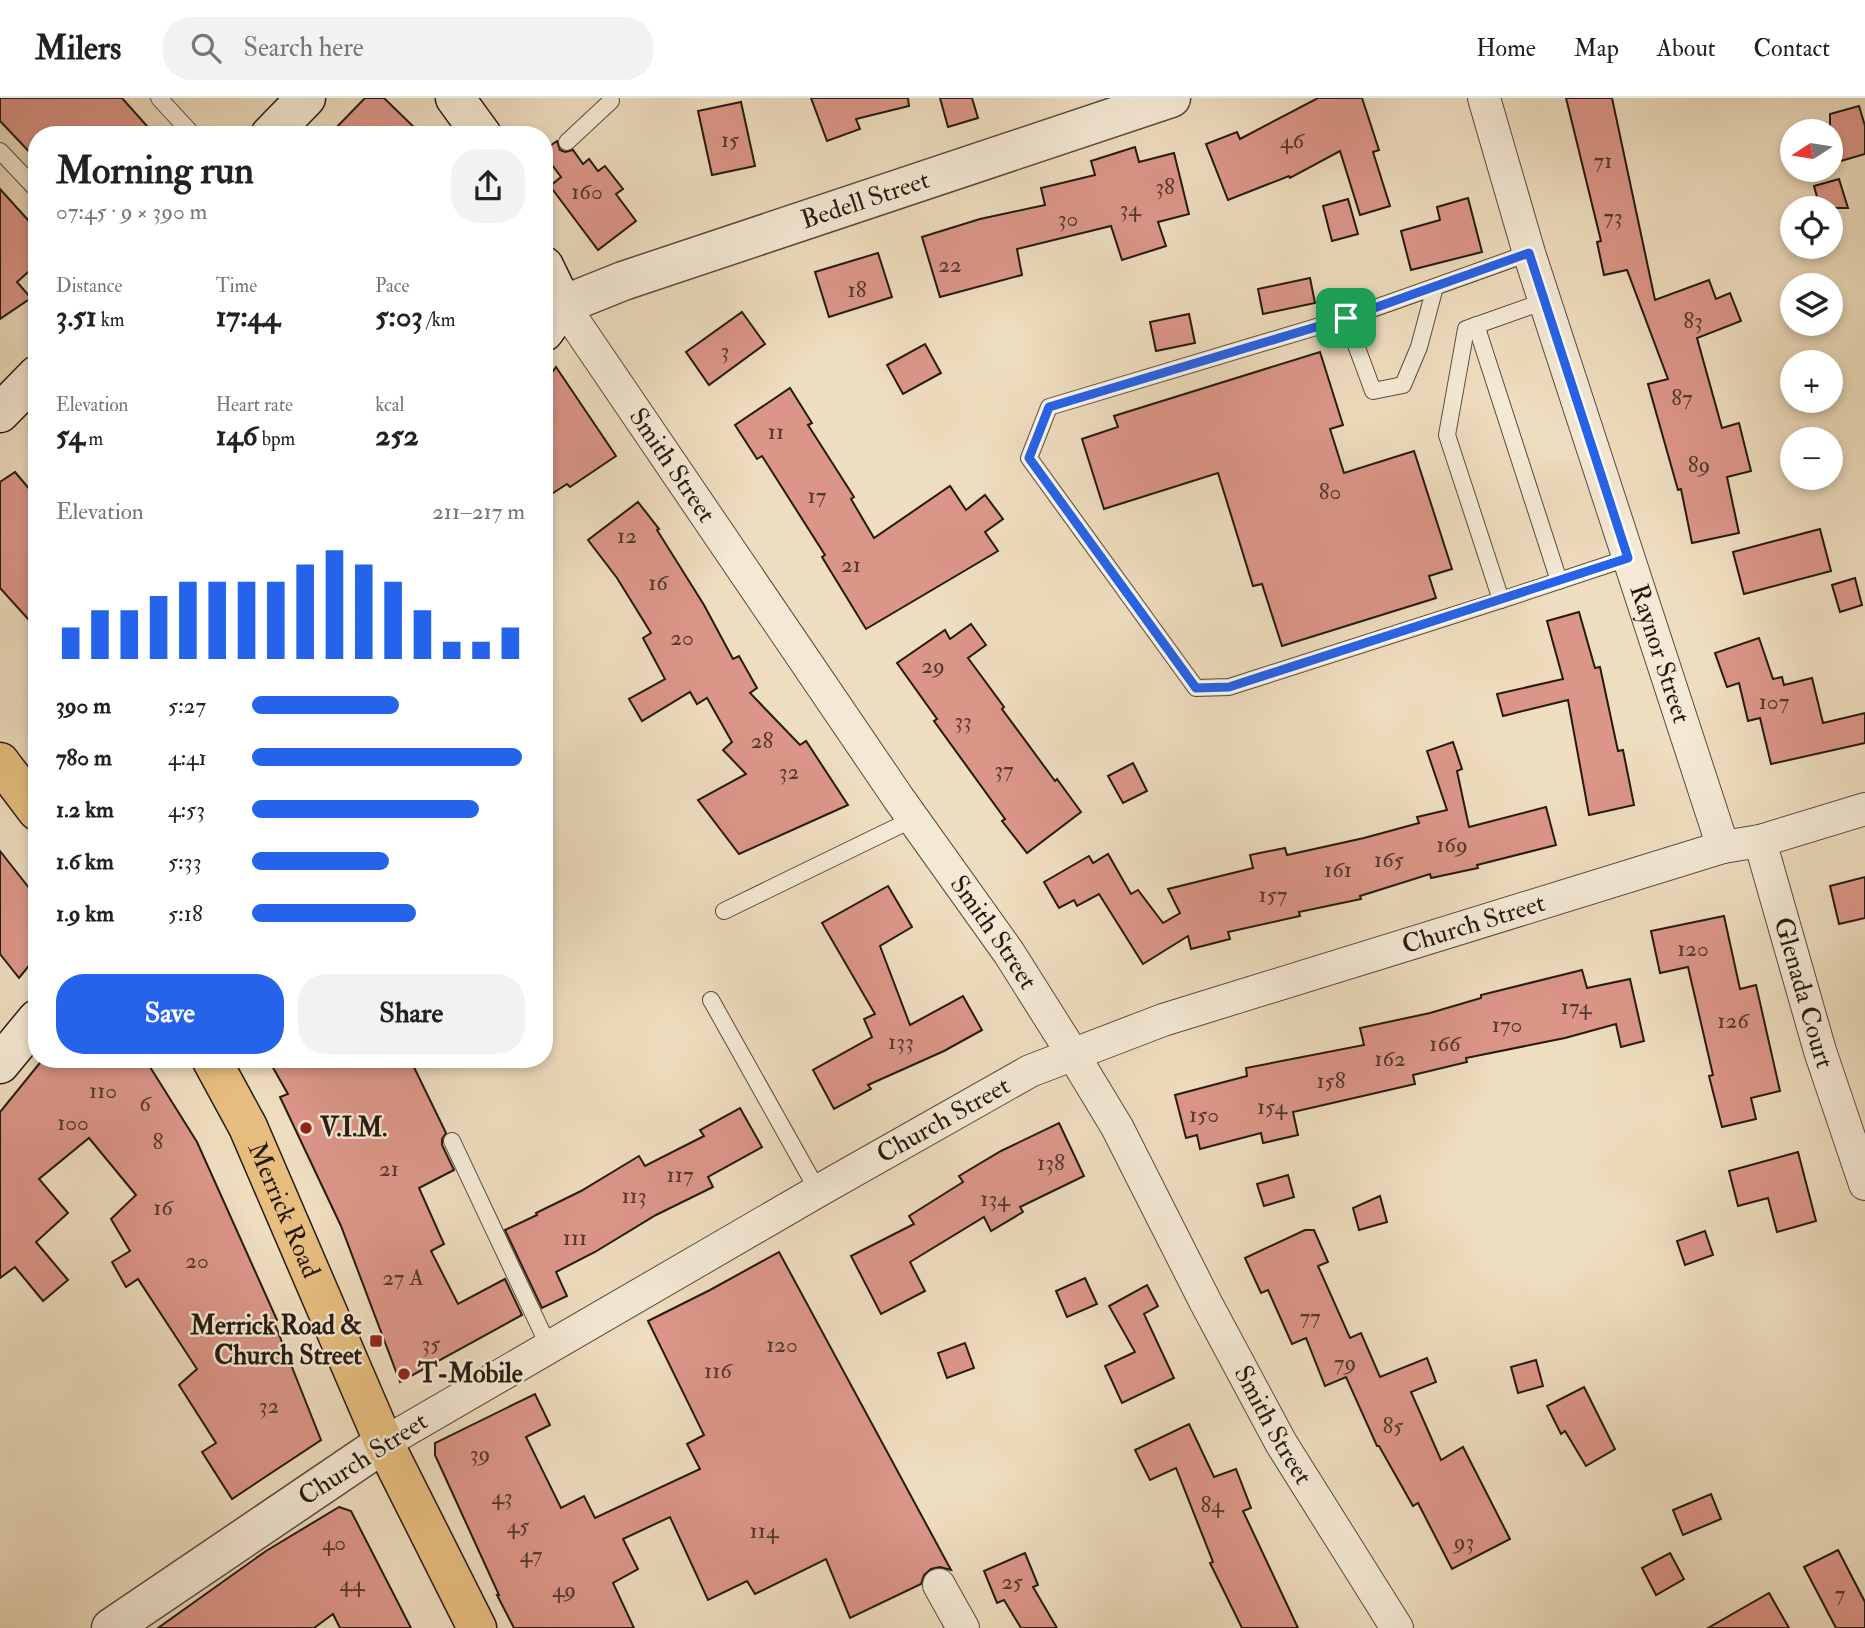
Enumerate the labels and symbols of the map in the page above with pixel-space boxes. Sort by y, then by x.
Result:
north arrow [1780,119,1843,182]
house number: 15 [721,125,739,154]
house number: 46 [1280,126,1305,155]
house number: 71 [1594,146,1612,175]
street label: Bedell Street [797,164,933,236]
house number: 38 [1155,172,1175,201]
house number: 160 [571,177,603,206]
house number: 34 [1119,194,1142,223]
house number: 73 [1603,202,1623,231]
house number: 30 [1058,204,1078,233]
house number: 22 [938,250,962,279]
house number: 18 [847,275,867,304]
pin [1316,288,1376,348]
house number: 83 [1683,306,1703,335]
house number: 3 [721,336,729,365]
house number: 87 [1671,383,1693,412]
street label: Smith Street [622,402,722,529]
house number: 11 [768,417,784,446]
house number: 89 [1688,450,1710,479]
house number: 80 [1319,477,1341,506]
house number: 17 [808,481,827,510]
house number: 12 [617,521,637,550]
house number: 21 [841,550,861,579]
house number: 16 [648,568,669,597]
street label: Raynor Street [1622,580,1697,727]
house number: 20 [670,623,694,652]
house number: 29 [921,651,945,680]
house number: 107 [1759,687,1790,716]
house number: 33 [954,706,972,735]
house number: 28 [751,726,773,755]
house number: 37 [994,755,1014,784]
house number: 32 [779,757,799,786]
house number: 169 [1436,830,1468,859]
house number: 165 [1374,845,1404,874]
house number: 161 [1324,855,1352,884]
street label: Smith Street [943,869,1044,996]
house number: 157 [1259,880,1288,909]
street label: Church Street [1398,887,1549,961]
street label: Glenada Court [1767,914,1841,1073]
house number: 120 [1677,934,1709,963]
house number: 174 [1561,992,1593,1021]
house number: 126 [1717,1006,1750,1035]
house number: 170 [1492,1010,1522,1039]
house number: 133 [888,1027,914,1056]
house number: 166 [1429,1029,1462,1058]
house number: 162 [1374,1044,1406,1073]
house number: 158 [1316,1066,1346,1095]
street label: Church Street [871,1070,1016,1170]
house number: 110 [89,1076,117,1105]
house number: 6 [139,1089,152,1118]
house number: 154 [1257,1092,1289,1121]
house number: 150 [1189,1100,1219,1129]
house number: 100 [57,1108,89,1137]
place label: V.I.M. [319,1112,387,1144]
marker: V.I.M. [298,1120,314,1136]
house number: 8 [153,1127,164,1156]
street label: Merrick Road [241,1137,327,1283]
house number: 138 [1037,1148,1065,1177]
house number: 21 [379,1154,399,1183]
house number: 117 [667,1160,694,1189]
house number: 113 [621,1181,647,1210]
house number: 134 [980,1184,1011,1213]
house number: 16 [153,1193,174,1222]
house number: 111 [563,1223,587,1252]
house number: 20 [185,1246,209,1275]
house number: 27 A [382,1263,424,1292]
house number: 77 [1299,1302,1321,1331]
place label: Merrick Road & Church Street [189,1310,363,1372]
house number: 35 [422,1329,440,1358]
house number: 120 [766,1330,798,1359]
marker: Merrick Road & Church Street [368,1333,384,1349]
house number: 79 [1334,1348,1356,1377]
house number: 116 [704,1356,733,1385]
place label: T-Mobile [417,1358,523,1390]
street label: Smith Street [1227,1360,1319,1491]
marker: T-Mobile [396,1366,412,1382]
house number: 32 [259,1391,279,1420]
street label: Church Street [292,1405,434,1513]
house number: 85 [1383,1411,1403,1440]
house number: 39 [470,1439,490,1468]
house number: 43 [491,1482,513,1511]
house number: 84 [1200,1490,1225,1519]
house number: 45 [507,1511,529,1540]
house number: 114 [750,1516,780,1545]
house number: 93 [1452,1527,1474,1556]
house number: 40 [322,1528,346,1557]
house number: 47 [520,1540,543,1569]
house number: 25 [1001,1567,1023,1596]
house number: 44 [340,1569,366,1598]
house number: 49 [552,1575,576,1604]
house number: 7 [1835,1579,1846,1608]

